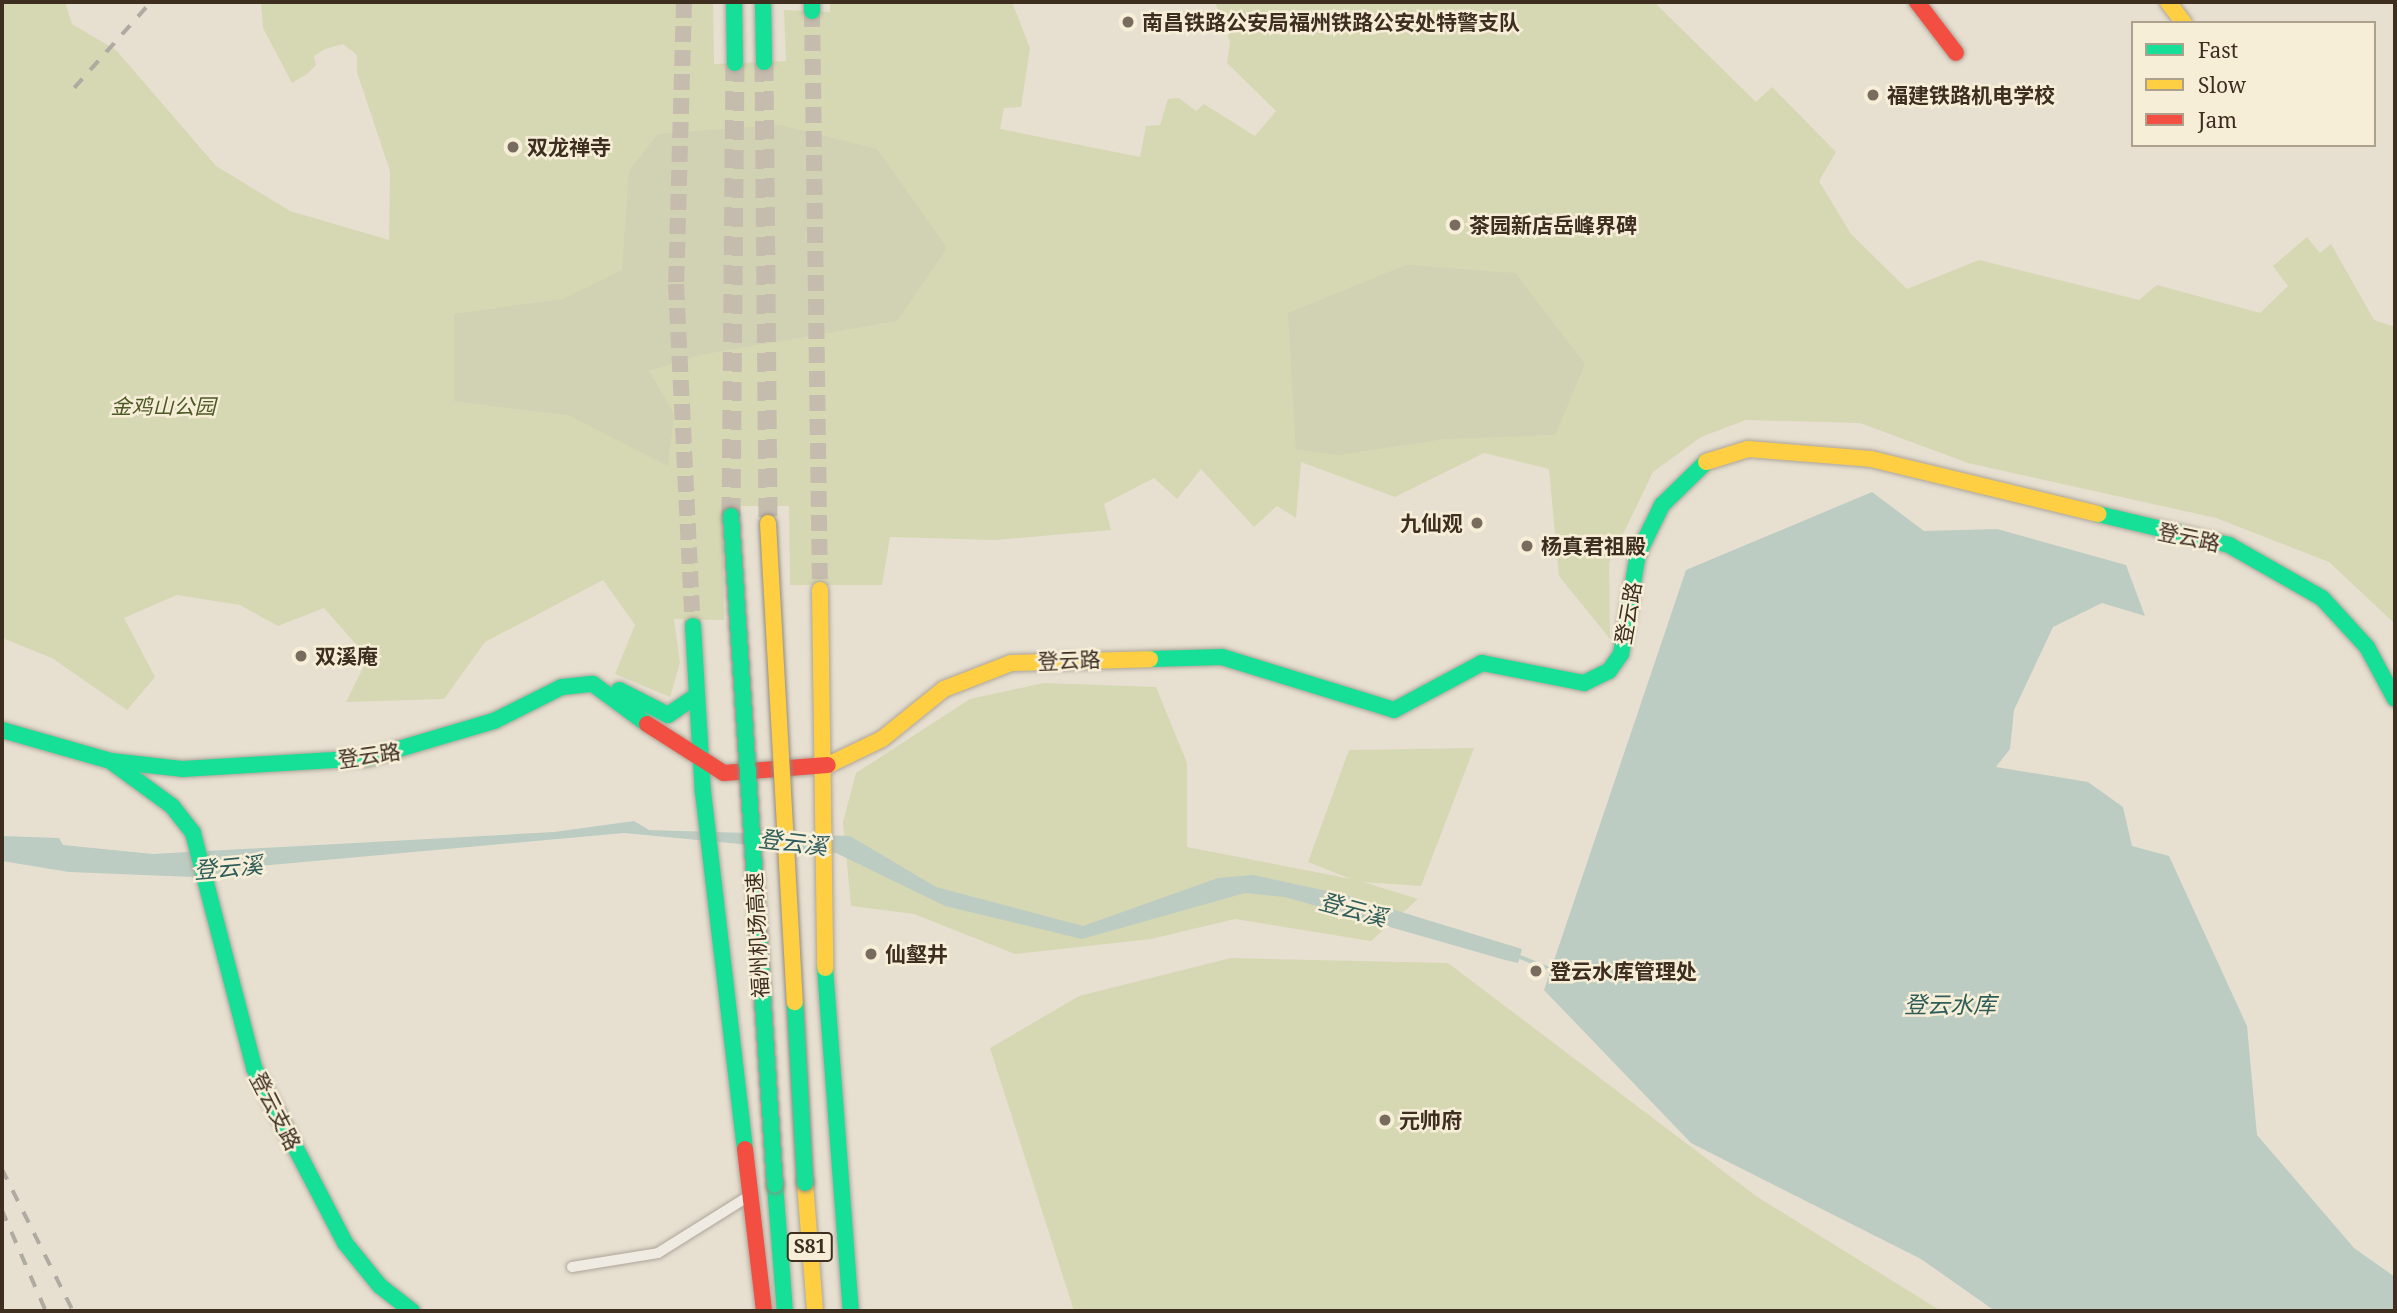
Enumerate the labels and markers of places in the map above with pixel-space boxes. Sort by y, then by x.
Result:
place label: 南昌铁路公安局福州铁路公安处特警支队 [1142,9,1520,35]
marker: 南昌铁路公安局福州铁路公安处特警支队 [1120,14,1136,30]
place label: 福建铁路机电学校 [1887,82,2055,108]
marker: 福建铁路机电学校 [1865,87,1881,103]
place label: 双龙禅寺 [527,134,611,160]
marker: 双龙禅寺 [505,139,521,155]
place label: 茶园新店岳峰界碑 [1469,212,1637,238]
marker: 茶园新店岳峰界碑 [1447,217,1463,233]
place label: 九仙观 [1400,510,1463,536]
marker: 九仙观 [1469,515,1485,531]
place label: 杨真君祖殿 [1541,533,1646,559]
marker: 杨真君祖殿 [1519,538,1535,554]
place label: 双溪庵 [315,643,378,669]
marker: 双溪庵 [293,648,309,664]
place label: 仙壑井 [885,941,948,967]
marker: 仙壑井 [863,946,879,962]
place label: 登云水库管理处 [1550,958,1697,984]
marker: 登云水库管理处 [1528,963,1544,979]
place label: 元帅府 [1399,1107,1462,1133]
marker: 元帅府 [1377,1112,1393,1128]

